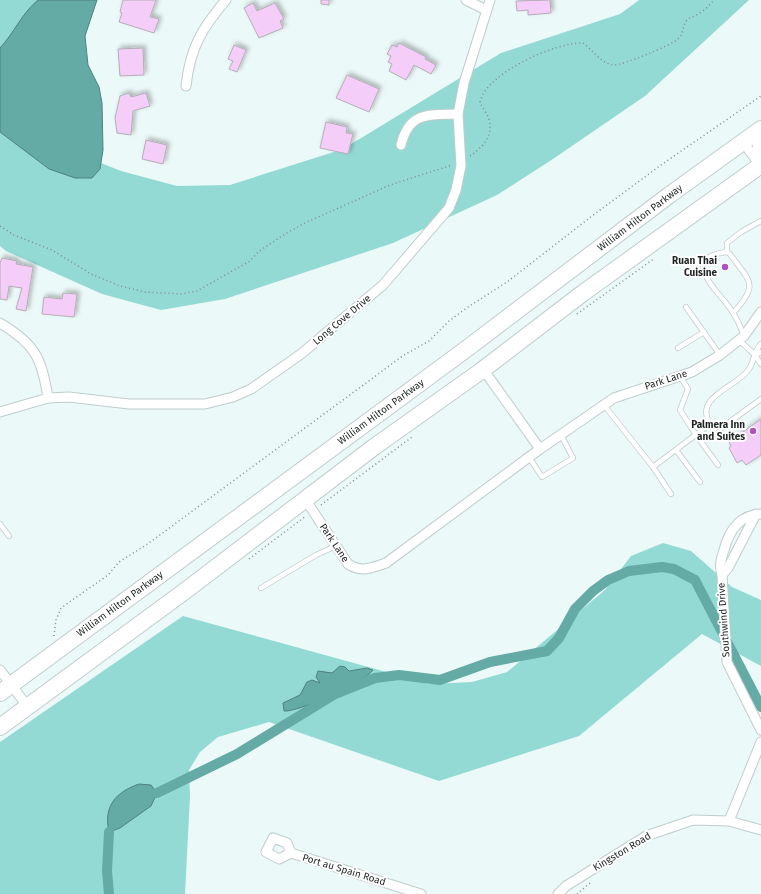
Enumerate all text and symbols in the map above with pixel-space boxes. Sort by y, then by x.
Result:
street label: William Hilton Parkway [595,182,685,254]
place label: Ruan Thai Cuisine [672,255,717,279]
marker: Ruan Thai Cuisine [720,262,730,272]
street label: Long Cove Drive [311,292,373,348]
street label: Park Lane [643,368,689,392]
street label: William Hilton Parkway [336,377,427,447]
place label: Palmera Inn and Suites [691,419,745,443]
marker: Palmera Inn and Suites [748,426,758,436]
street label: Park Lane [317,521,351,565]
street label: William Hilton Parkway [75,569,166,639]
street label: Southwind Drive [715,582,733,658]
street label: Kingston Road [591,830,653,874]
street label: Port au Spain Road [301,852,387,888]

